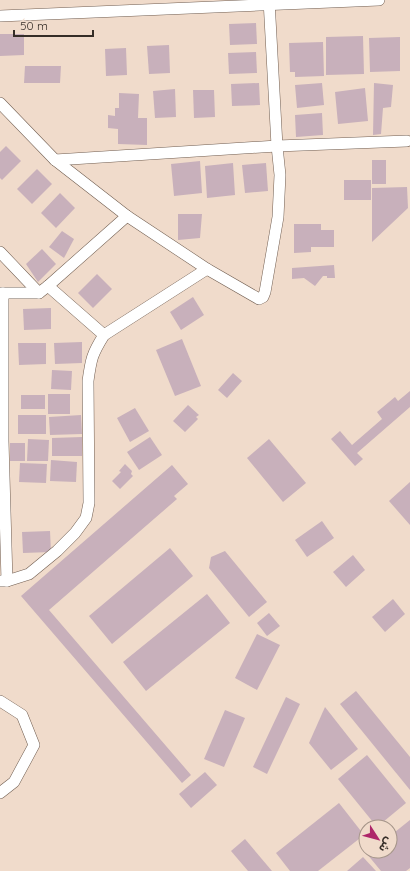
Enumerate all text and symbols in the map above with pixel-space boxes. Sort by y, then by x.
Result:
scale bar [14,12,93,38]
text: 50 m [20,18,48,33]
north arrow [358,819,398,859]
text: ش [376,835,396,855]

